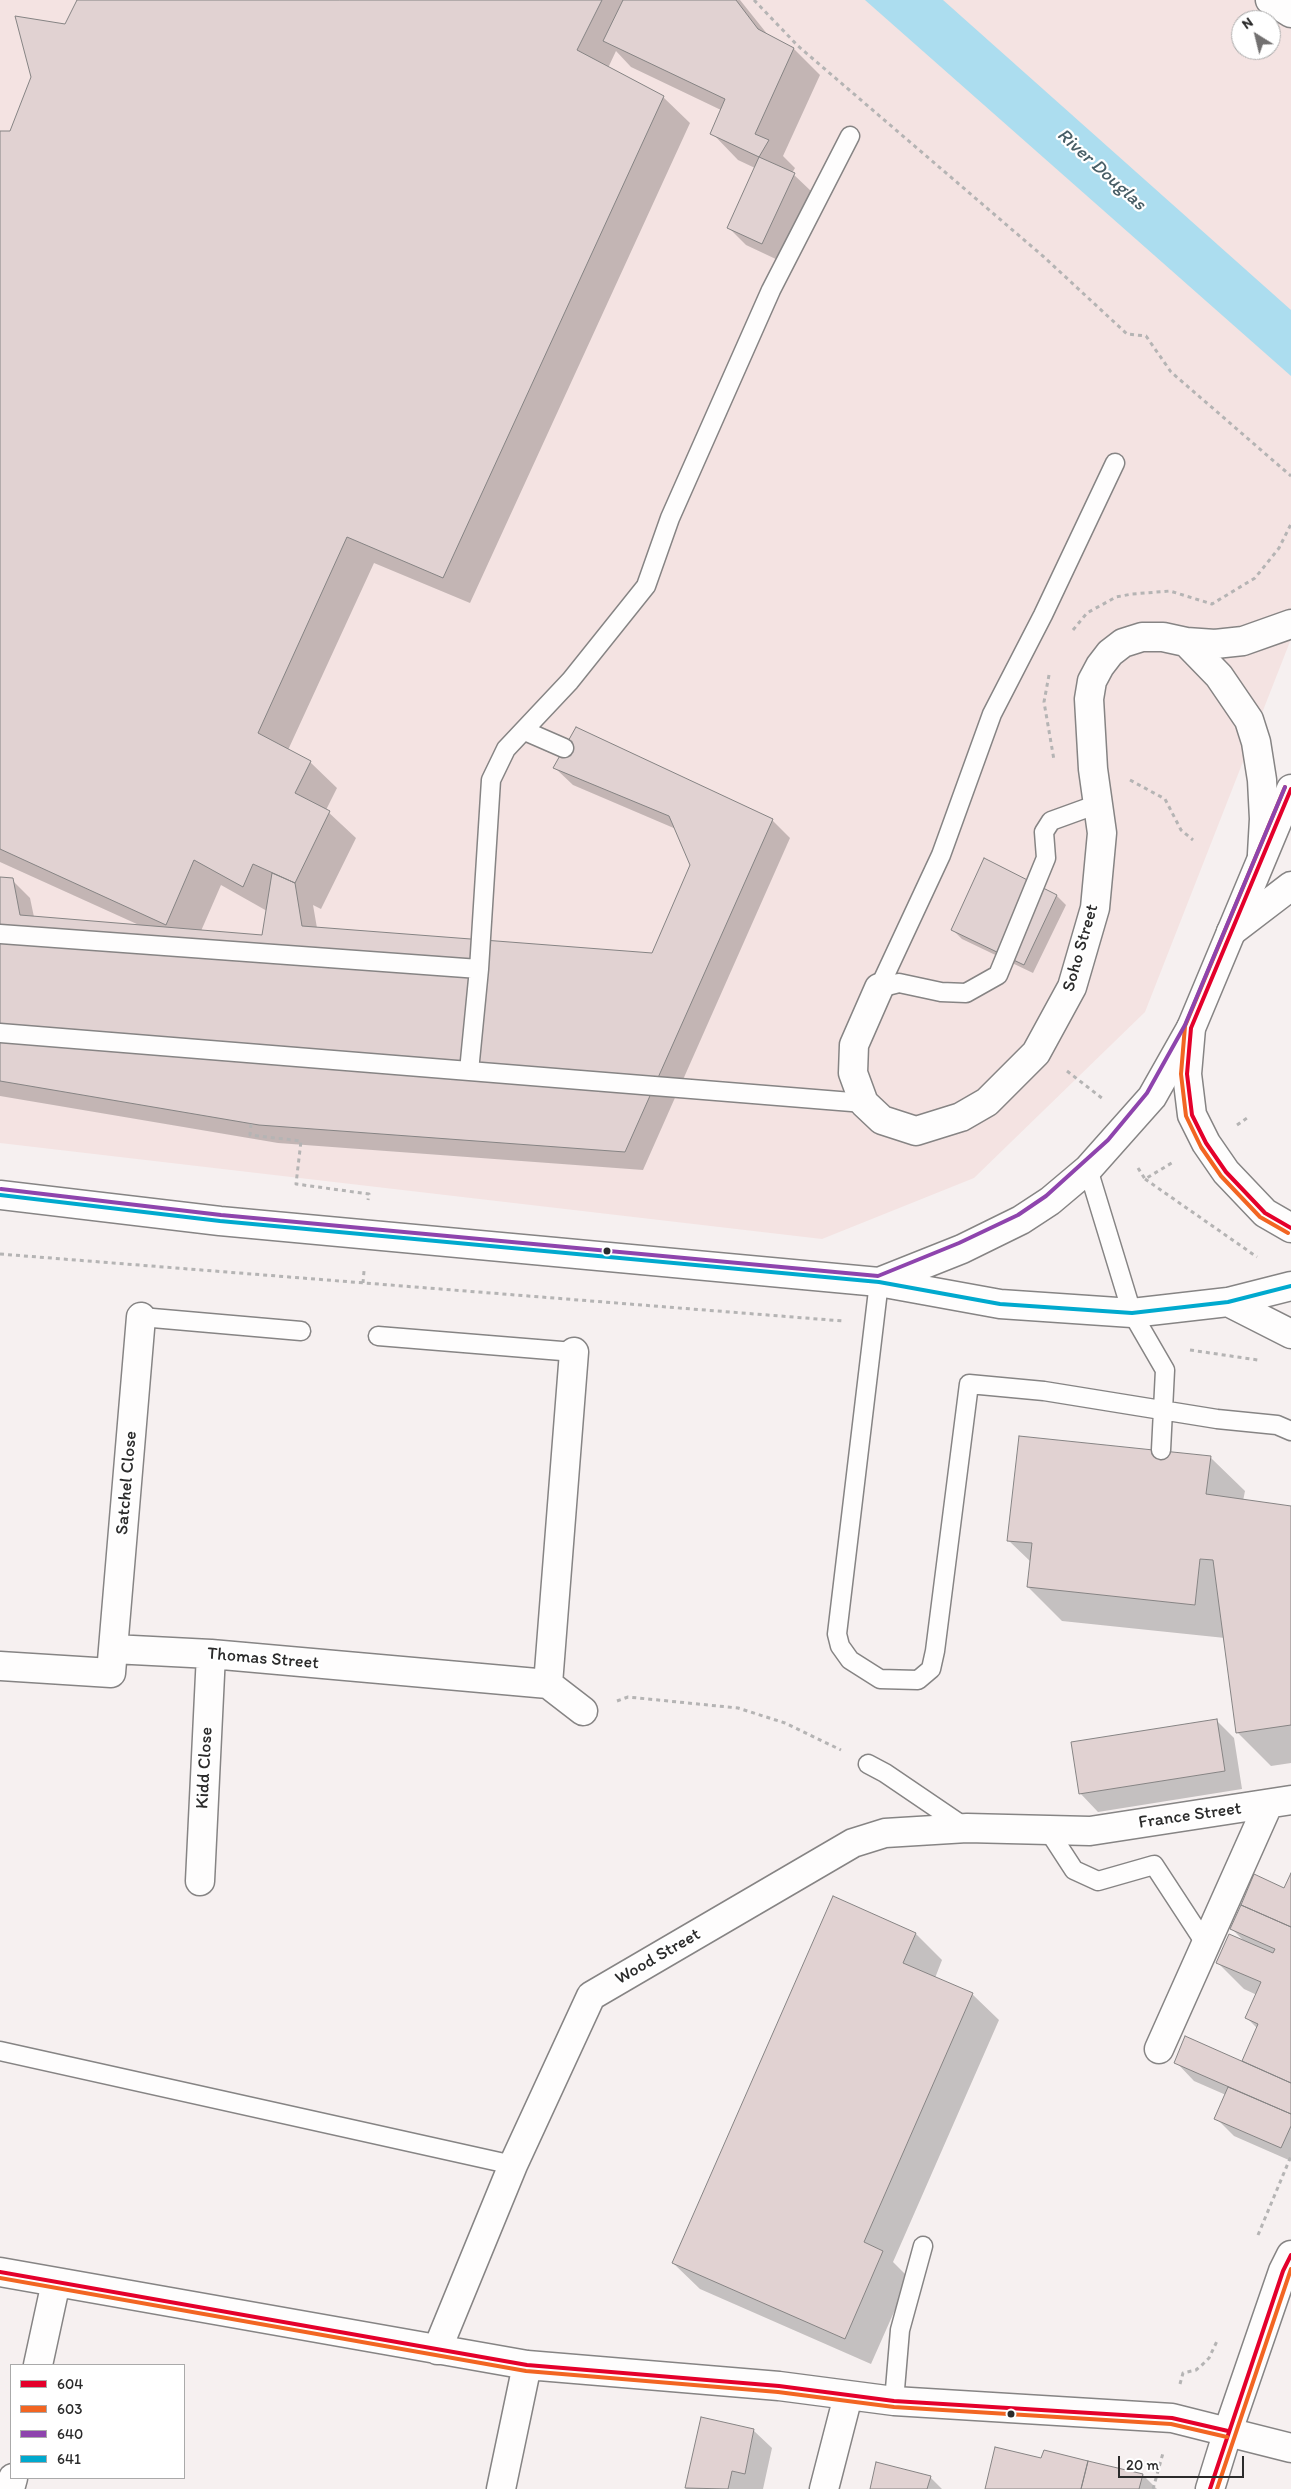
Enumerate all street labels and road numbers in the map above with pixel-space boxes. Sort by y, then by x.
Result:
street label: Soho Street [1058,902,1104,994]
street label: Satchel Close [112,1430,142,1536]
street label: Thomas Street [206,1643,320,1675]
street label: Kidd Close [192,1726,218,1810]
street label: France Street [1137,1798,1243,1834]
street label: Wood Street [612,1924,704,1990]

